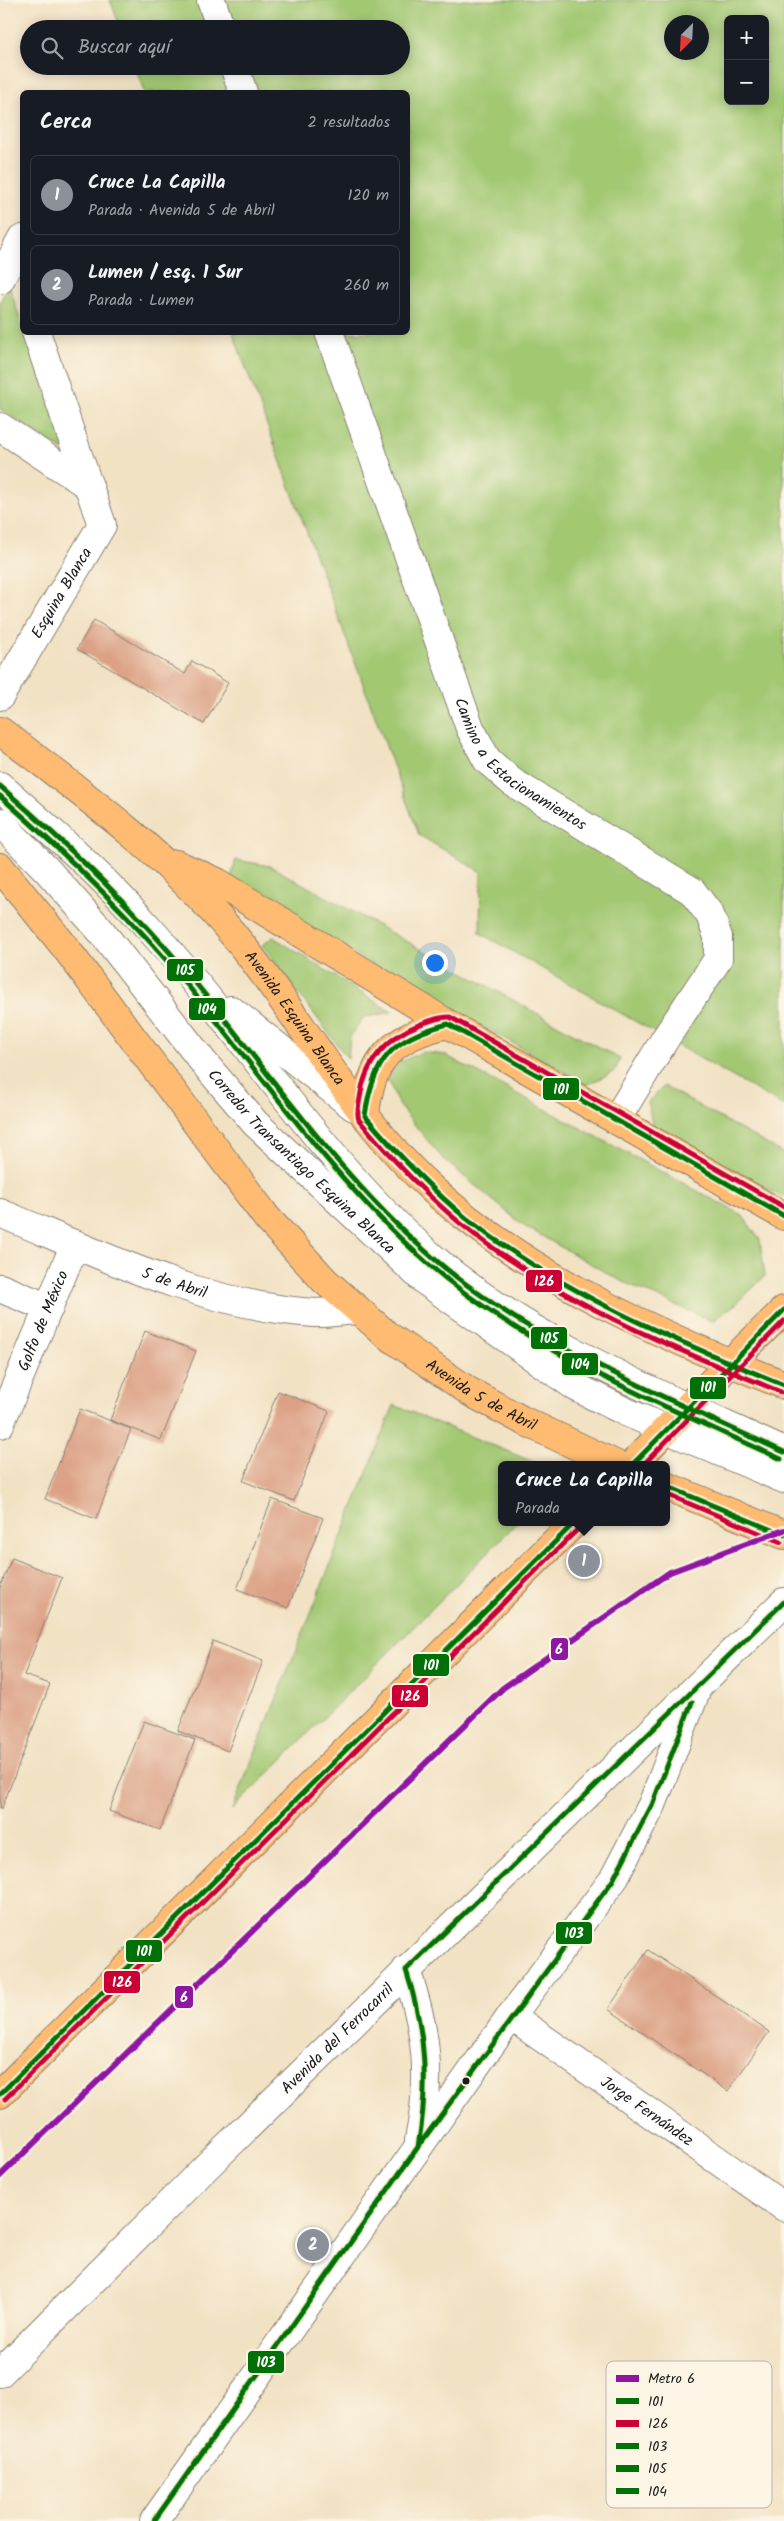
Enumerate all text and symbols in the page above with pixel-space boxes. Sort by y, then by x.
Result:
north arrow [664,15,709,60]
map controls [724,15,769,105]
button: + [724,15,769,60]
search box [20,20,410,75]
text: Buscar aquí [78,33,170,63]
icon: search [38,34,66,62]
button: − [724,60,769,105]
text: Cerca [40,106,92,139]
text: 2 resultados [308,110,390,135]
text: Cruce La Capilla [88,168,225,198]
text: 1 [55,183,59,208]
text: 120 m [348,183,389,208]
text: Parada · Avenida 5 de Abril [88,198,275,223]
text: Lumen / esq. 1 Sur [88,258,242,288]
text: 2 [52,273,62,298]
text: 260 m [344,273,389,298]
text: Parada · Lumen [88,288,194,313]
street label: Esquina Blanca [24,542,98,643]
street label: Camino a Estacionamientos [448,694,592,837]
street label: Avenida Esquina Blanca [238,945,351,1091]
your location [422,950,448,976]
line badge: I05 [166,958,204,982]
text: I05 [176,960,196,982]
line badge: I04 [188,997,226,1021]
text: I04 [197,999,217,1021]
street label: Corredor Transantiago Esquina Blanca [202,1063,401,1260]
line badge: I01 [542,1077,580,1101]
text: I01 [553,1079,570,1101]
street label: 5 de Abril [138,1260,210,1305]
street label: Golfo de México [11,1266,75,1375]
line badge: I26 [525,1269,563,1293]
text: I26 [534,1271,554,1293]
line badge: I05 [530,1326,568,1350]
text: I05 [540,1328,560,1350]
line badge: I04 [561,1352,599,1376]
street label: Avenida 5 de Abril [420,1353,541,1438]
text: I04 [570,1354,590,1376]
line badge: I01 [689,1376,727,1400]
text: I01 [700,1377,717,1399]
popup [498,1461,670,1526]
text: Cruce La Capilla [515,1466,653,1496]
text: Parada [515,1496,560,1521]
pin: 1 [568,1542,600,1580]
line badge: 6 [550,1637,569,1661]
text: 6 [555,1639,563,1661]
line badge: I01 [412,1653,450,1677]
text: I01 [423,1655,440,1677]
line badge: I26 [391,1684,429,1708]
text: I26 [400,1686,420,1708]
line badge: I03 [555,1921,593,1945]
text: I03 [564,1923,584,1945]
line badge: I01 [125,1939,163,1963]
text: I01 [136,1941,153,1963]
line badge: I26 [103,1970,141,1994]
text: I26 [112,1972,132,1994]
street label: Avenida del Ferrocarril [275,1977,400,2100]
line badge: 6 [174,1985,194,2009]
text: 6 [180,1987,188,2009]
street label: Jorge Fernández [595,2070,699,2153]
unlabelled marker [461,2076,471,2086]
pin: 2 [297,2226,329,2264]
line badge: I03 [247,2350,285,2374]
text: I03 [256,2352,276,2374]
legend [606,2361,772,2508]
text: Metro 6 [648,2368,695,2390]
text: I01 [648,2391,664,2413]
text: I26 [648,2413,668,2435]
text: I03 [648,2436,667,2458]
text: I05 [648,2458,668,2480]
text: I04 [648,2481,667,2503]

